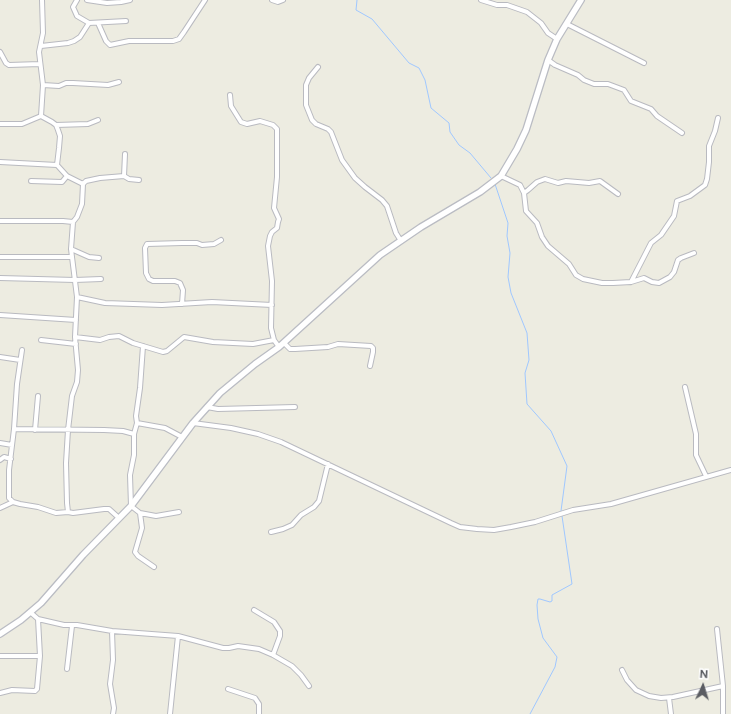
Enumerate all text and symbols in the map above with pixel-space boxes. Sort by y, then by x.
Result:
north arrow [683,666,723,706]
text: N [699,668,709,680]

